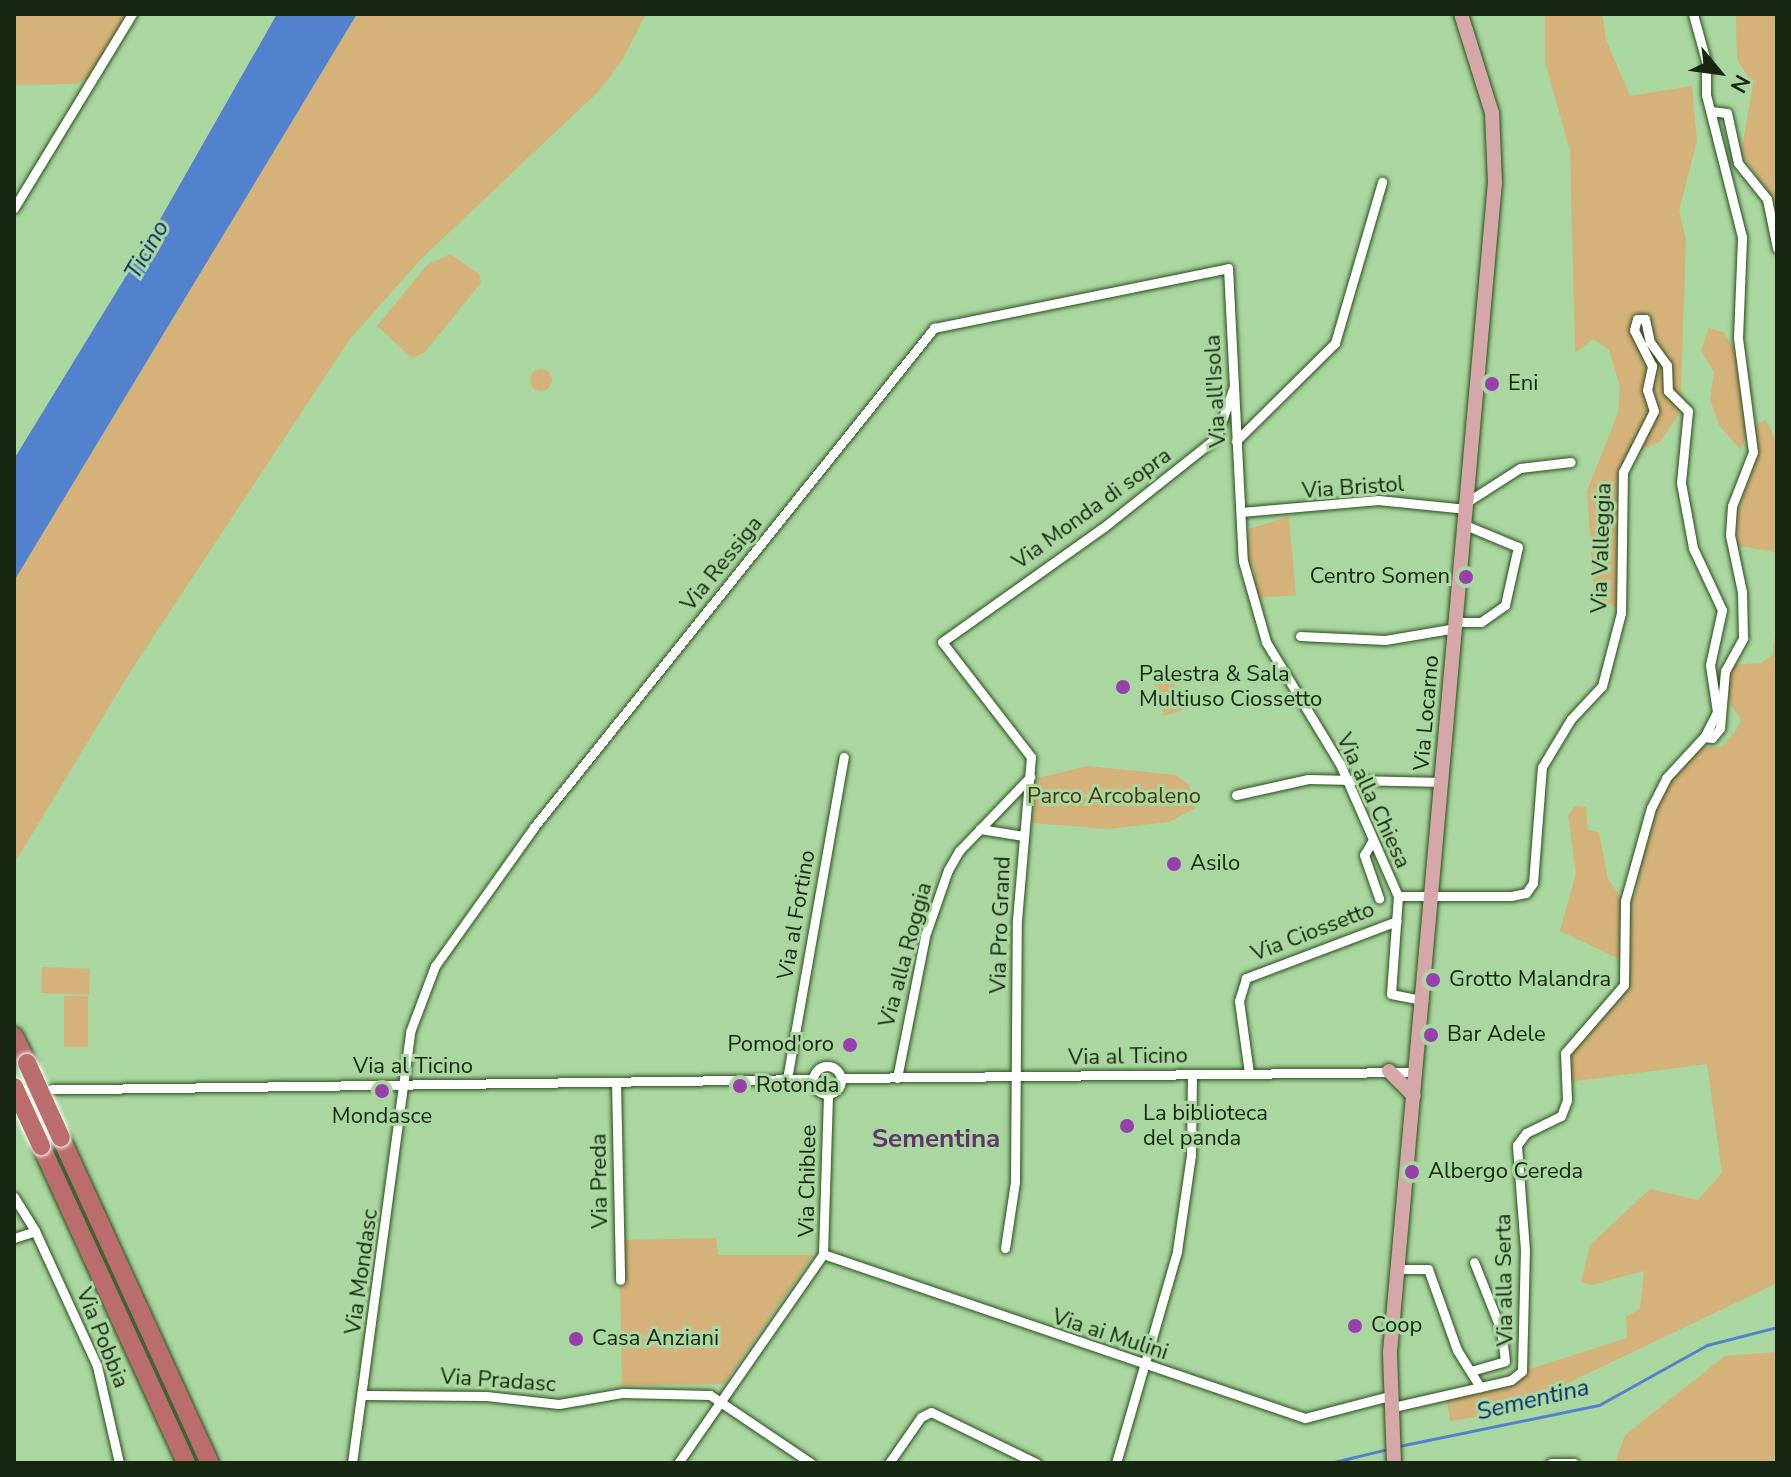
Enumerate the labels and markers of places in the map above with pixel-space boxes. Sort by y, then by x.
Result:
place label: Eni [1508,371,1538,397]
marker: Eni [1483,375,1501,393]
place label: Centro Somen [1310,564,1450,590]
marker: Centro Somen [1457,568,1475,586]
place label: Palestra & Sala Multiuso Ciossetto [1139,661,1322,712]
marker: Palestra & Sala Multiuso Ciossetto [1114,678,1132,696]
place label: Asilo [1190,851,1240,877]
marker: Asilo [1165,855,1183,873]
place label: Grotto Malandra [1449,967,1611,993]
marker: Grotto Malandra [1424,971,1442,989]
place label: Bar Adele [1447,1022,1546,1048]
marker: Bar Adele [1422,1026,1440,1044]
place label: Pomod'oro [727,1032,834,1058]
marker: Pomod'oro [841,1036,859,1054]
place label: Rotonda [756,1073,839,1099]
marker: Rotonda [731,1077,749,1095]
marker: Mondasce [373,1082,391,1100]
place label: La biblioteca del panda [1143,1100,1268,1152]
place label: Mondasce [332,1104,432,1130]
marker: La biblioteca del panda [1118,1117,1136,1135]
place label: Albergo Cereda [1428,1159,1583,1185]
marker: Albergo Cereda [1403,1163,1421,1181]
place label: Coop [1371,1313,1422,1339]
marker: Coop [1346,1317,1364,1335]
place label: Casa Anziani [592,1326,719,1352]
marker: Casa Anziani [567,1330,585,1348]

